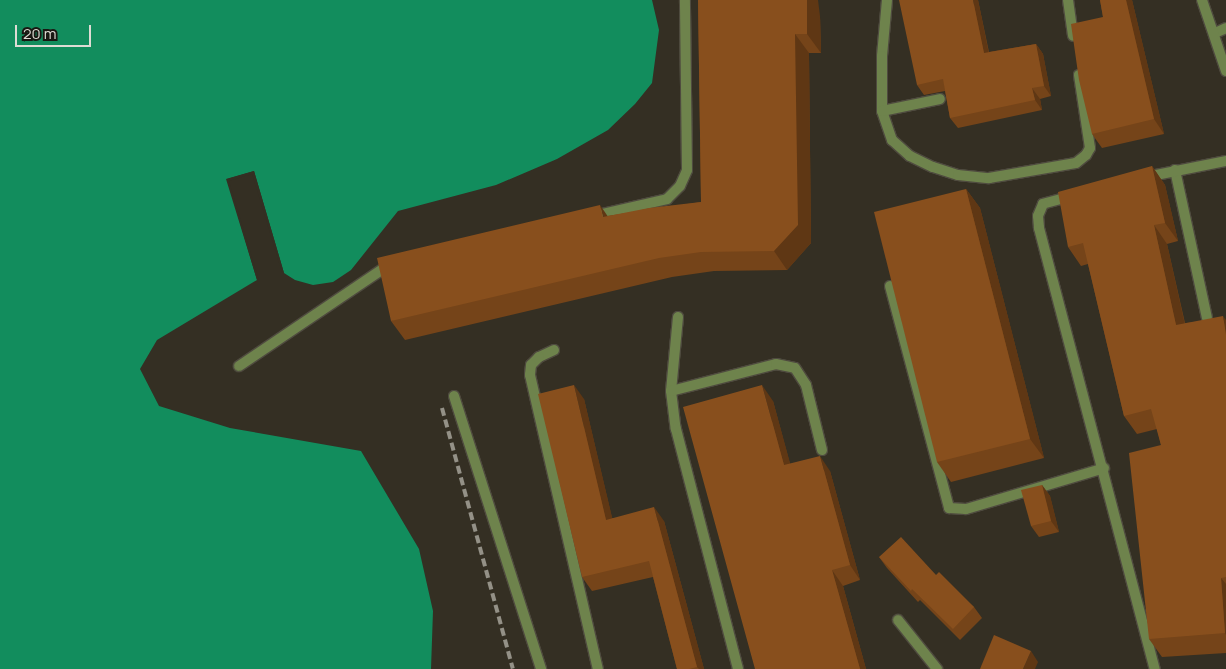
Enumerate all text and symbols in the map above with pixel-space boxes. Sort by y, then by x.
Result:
scale bar [18,15,94,47]
text: 20 m [23,23,56,44]

